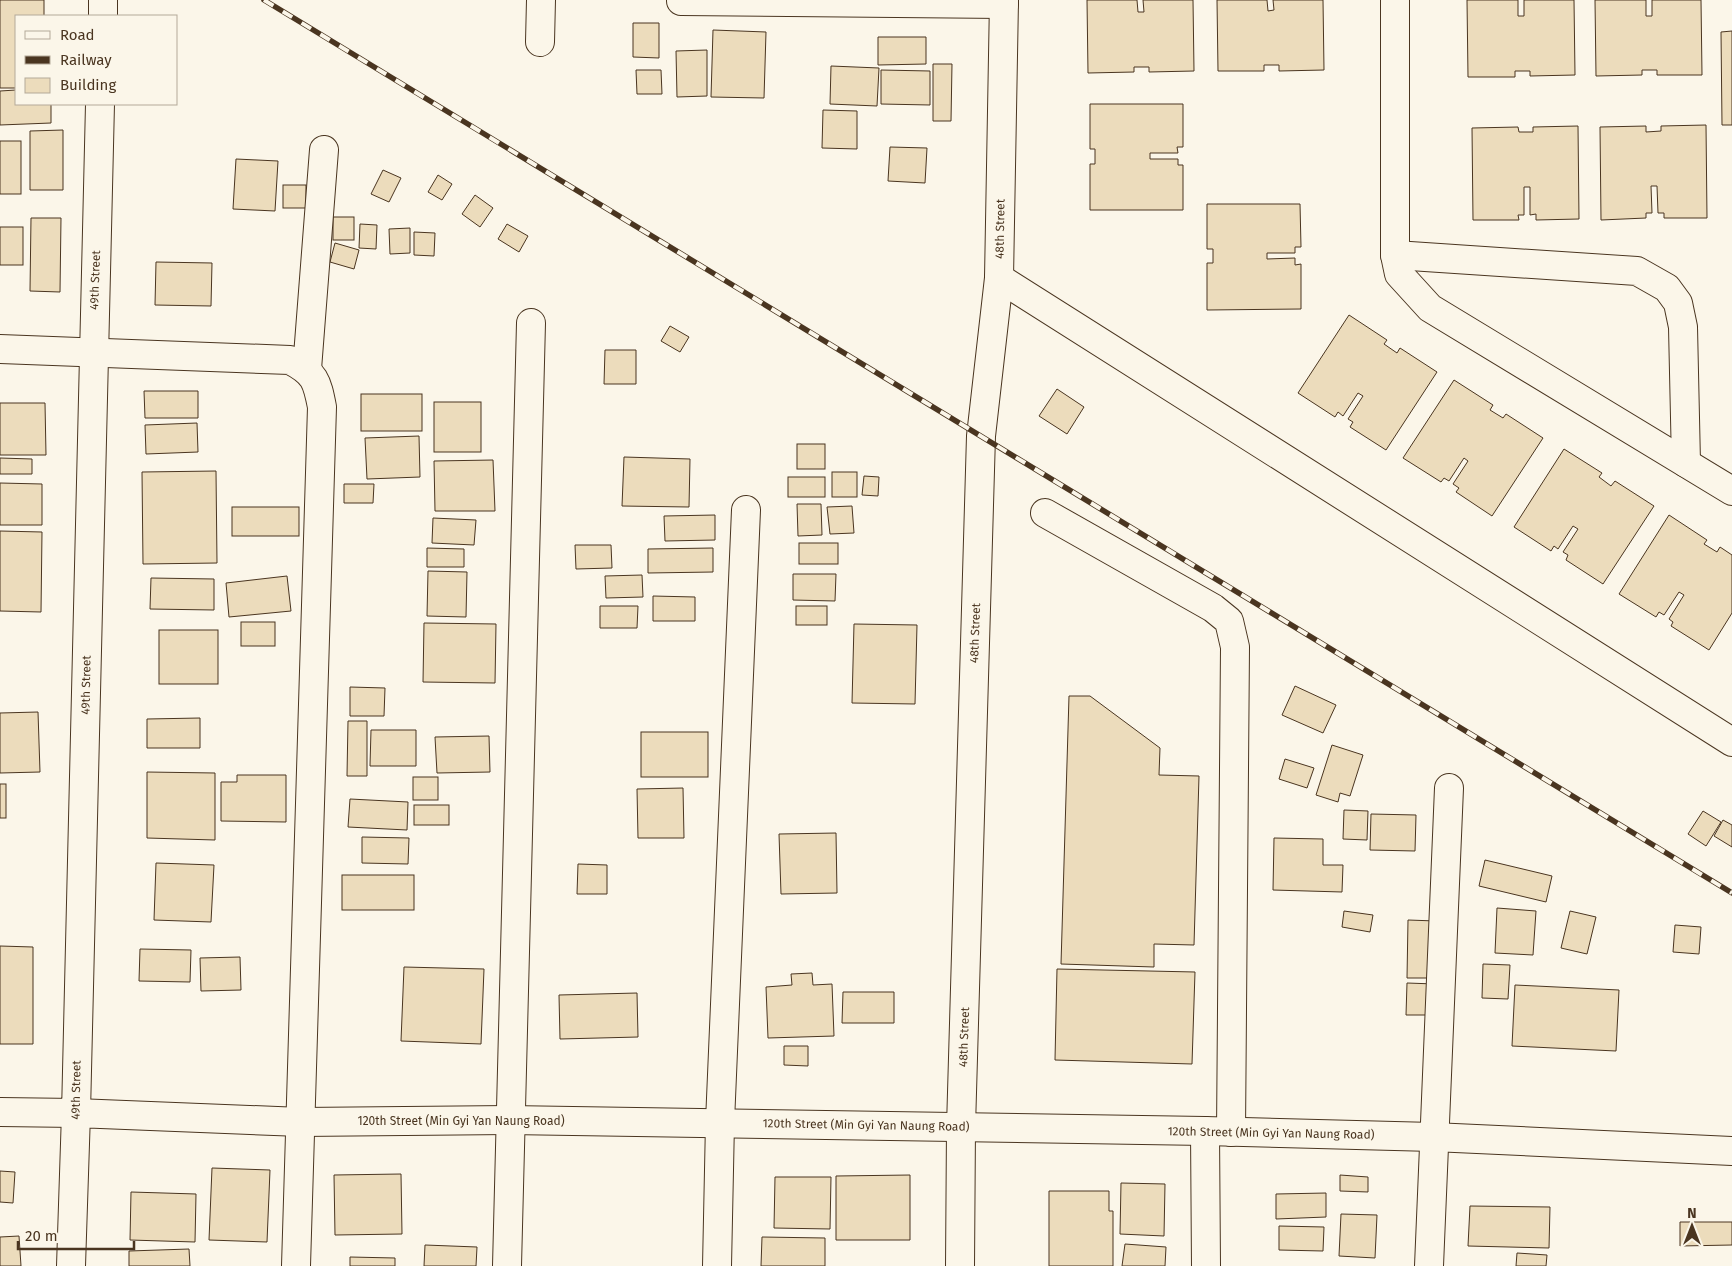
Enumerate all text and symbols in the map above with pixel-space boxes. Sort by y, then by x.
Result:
legend [15,15,178,105]
text: Road [60,26,95,44]
text: Railway [60,51,112,69]
text: Building [60,76,116,94]
street label: 48th Street [992,198,1008,259]
street label: 49th Street [87,249,103,310]
street label: 48th Street [967,602,983,663]
street label: 49th Street [78,654,94,715]
street label: 48th Street [956,1006,972,1067]
street label: 49th Street [68,1059,84,1120]
street label: 120th Street (Min Gyi Yan Naung Road) [357,1114,565,1128]
street label: 120th Street (Min Gyi Yan Naung Road) [762,1116,970,1134]
street label: 120th Street (Min Gyi Yan Naung Road) [1167,1124,1375,1142]
north arrow [1667,1201,1717,1251]
text: N [1687,1205,1697,1222]
scale bar [18,1218,134,1250]
text: 20 m [25,1227,58,1245]

